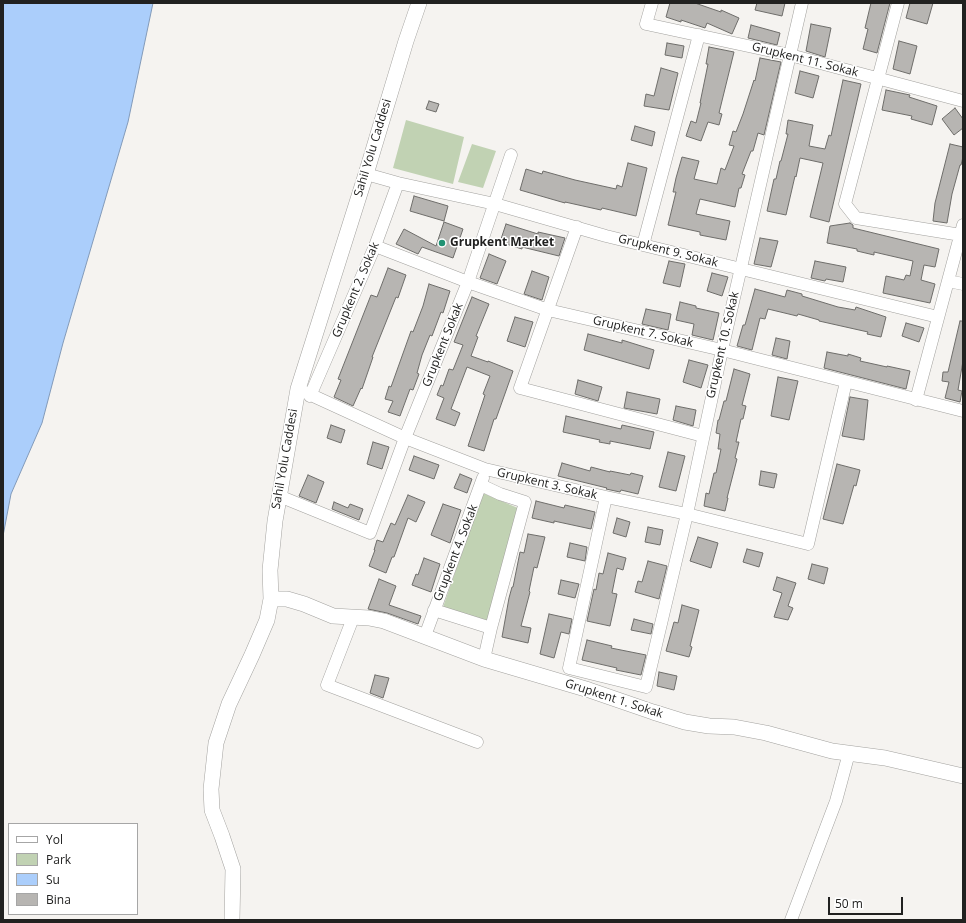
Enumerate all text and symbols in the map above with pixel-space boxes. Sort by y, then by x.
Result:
street label: Grupkent 11. Sokak [750,40,860,80]
street label: Sahil Yolu Caddesi [351,97,395,199]
street label: Grupkent 9. Sokak [617,232,719,270]
place label: Grupkent Market [450,236,554,250]
marker: Grupkent Market [437,238,447,248]
street label: Grupkent 2. Sokak [329,240,383,340]
street label: Grupkent 10. Sokak [704,290,742,400]
street label: Grupkent Sokak [420,301,466,389]
street label: Grupkent 7. Sokak [592,313,694,351]
street label: Sahil Yolu Caddesi [269,408,301,510]
street label: Grupkent 3. Sokak [496,465,598,503]
street label: Grupkent 4. Sokak [431,503,481,603]
street label: Grupkent 1. Sokak [563,676,665,722]
legend [8,823,138,915]
text: Yol [46,831,63,848]
text: Park [46,851,71,868]
text: Su [46,871,60,888]
scale bar [830,889,905,915]
text: Bina [46,891,71,908]
text: 50 m [835,895,863,912]

